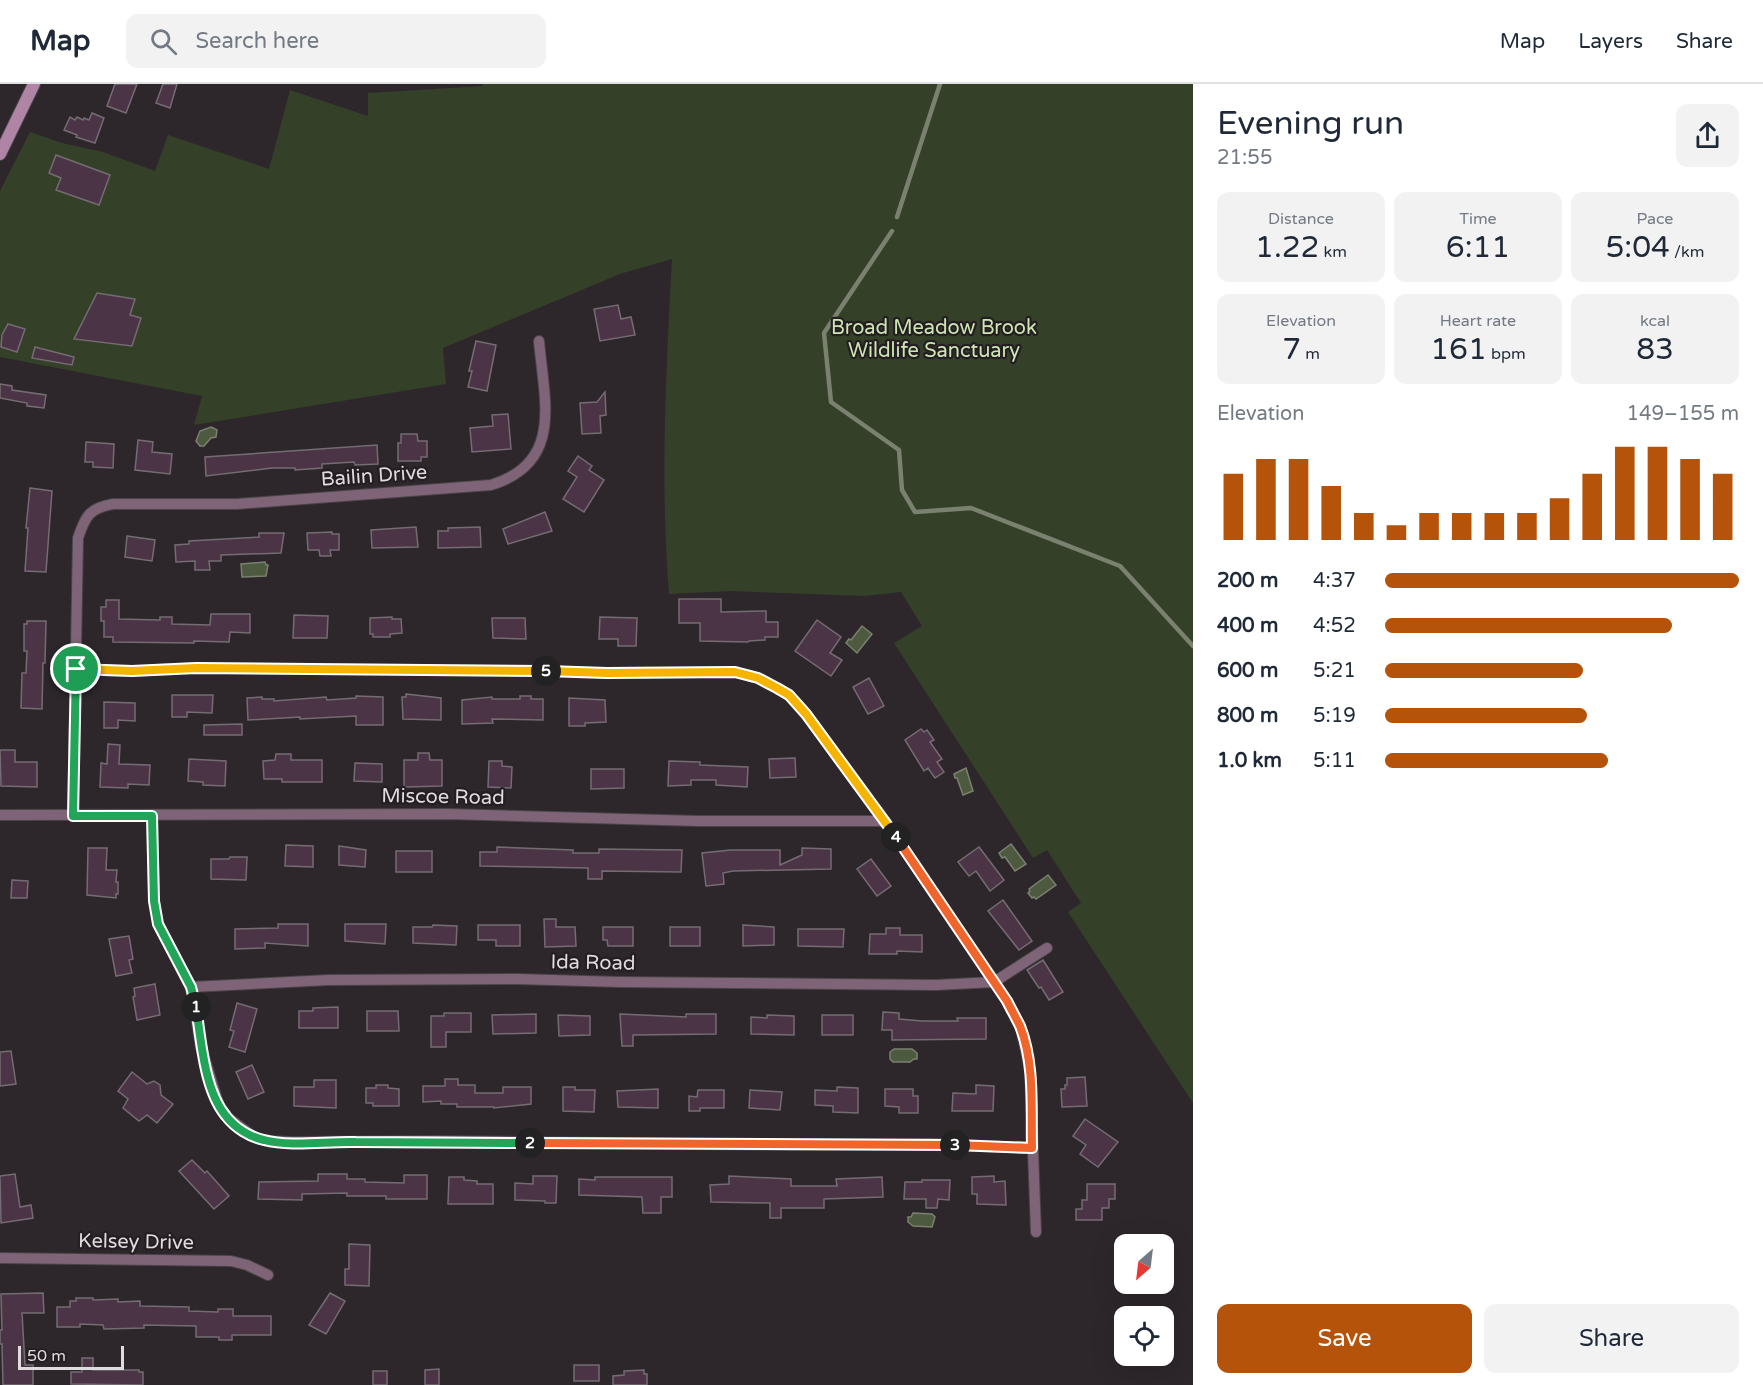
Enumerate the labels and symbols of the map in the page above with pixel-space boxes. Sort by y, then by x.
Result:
park label: Broad Meadow Brook Wildlife Sanctuary [831,316,1037,363]
street label: Bailin Drive [320,460,428,492]
pin [50,643,101,694]
pin: 5 [531,656,561,686]
street label: Miscoe Road [381,784,505,810]
pin: 4 [881,822,911,852]
street label: Ida Road [550,950,636,976]
pin: 1 [181,992,211,1022]
pin: 2 [515,1128,545,1158]
pin: 3 [940,1130,970,1160]
street label: Kelsey Drive [78,1229,194,1255]
north arrow [1114,1234,1174,1294]
scale bar [18,1343,124,1370]

